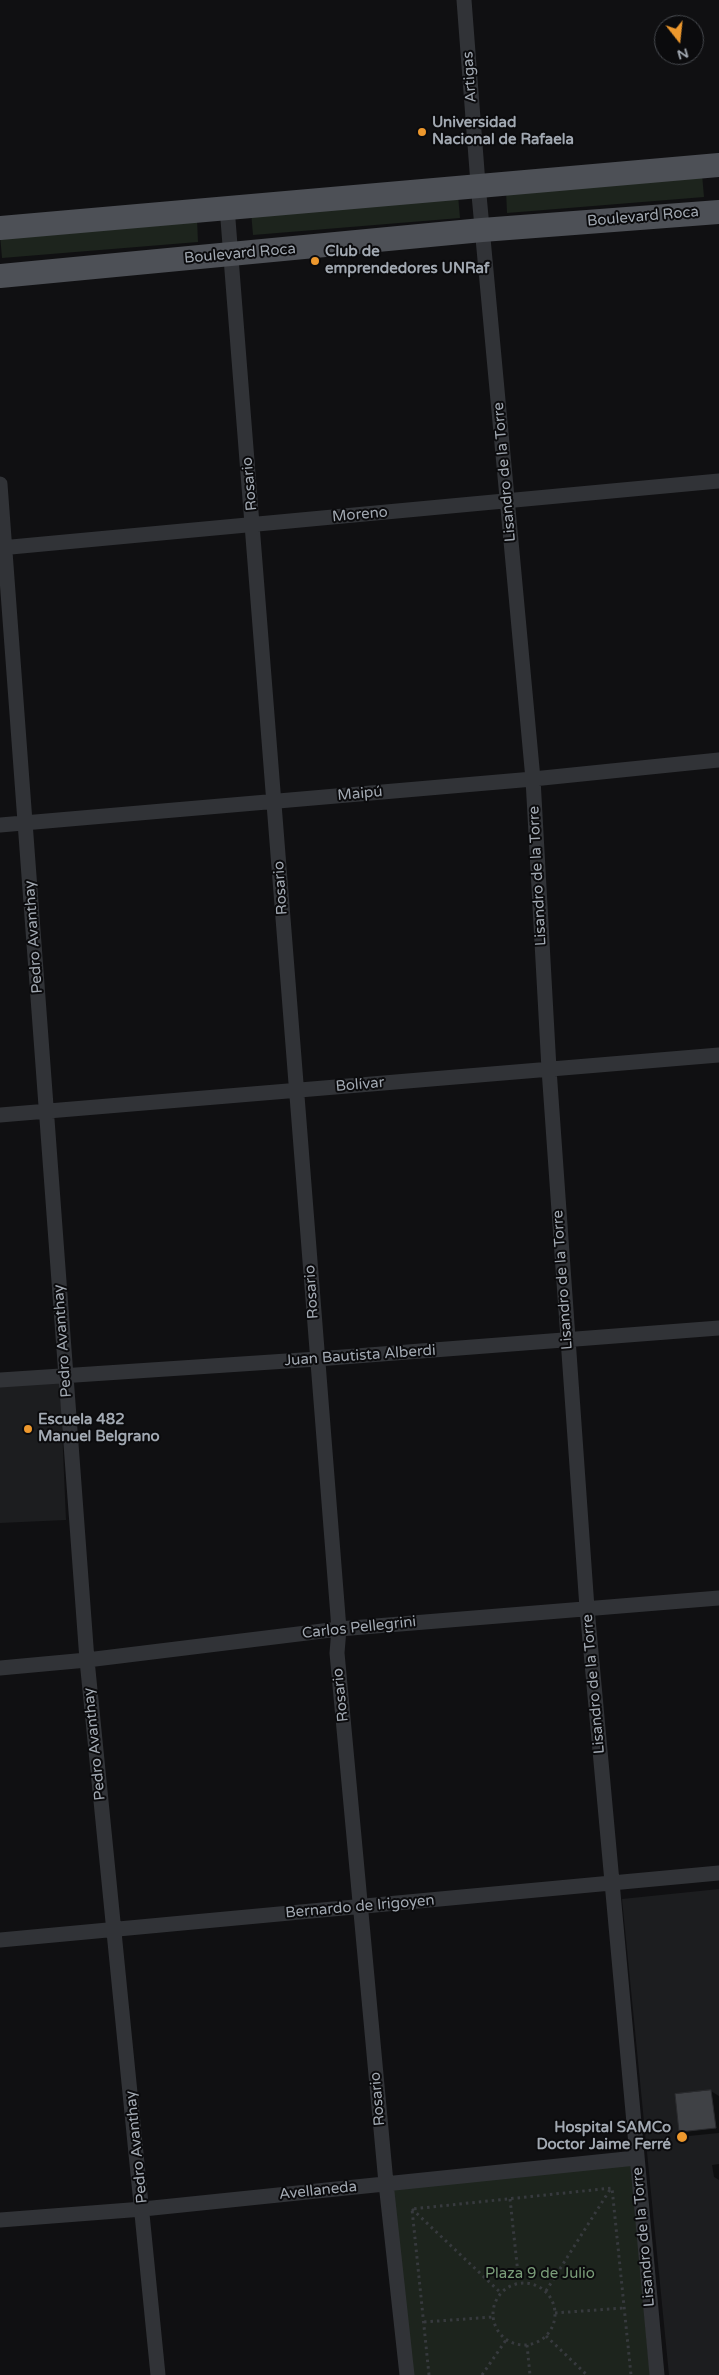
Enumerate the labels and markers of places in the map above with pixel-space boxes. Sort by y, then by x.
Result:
place label: Universidad Nacional de Rafaela [432,114,574,149]
marker: Universidad Nacional de Rafaela [416,126,428,138]
place label: Club de emprendedores UNRaf [325,243,490,278]
marker: Club de emprendedores UNRaf [309,255,321,267]
place label: Escuela 482 Manuel Belgrano [38,1411,160,1446]
marker: Escuela 482 Manuel Belgrano [22,1423,34,1435]
place label: Hospital SAMCo Doctor Jaime Ferré [536,2119,671,2154]
marker: Hospital SAMCo Doctor Jaime Ferré [675,2130,689,2144]

